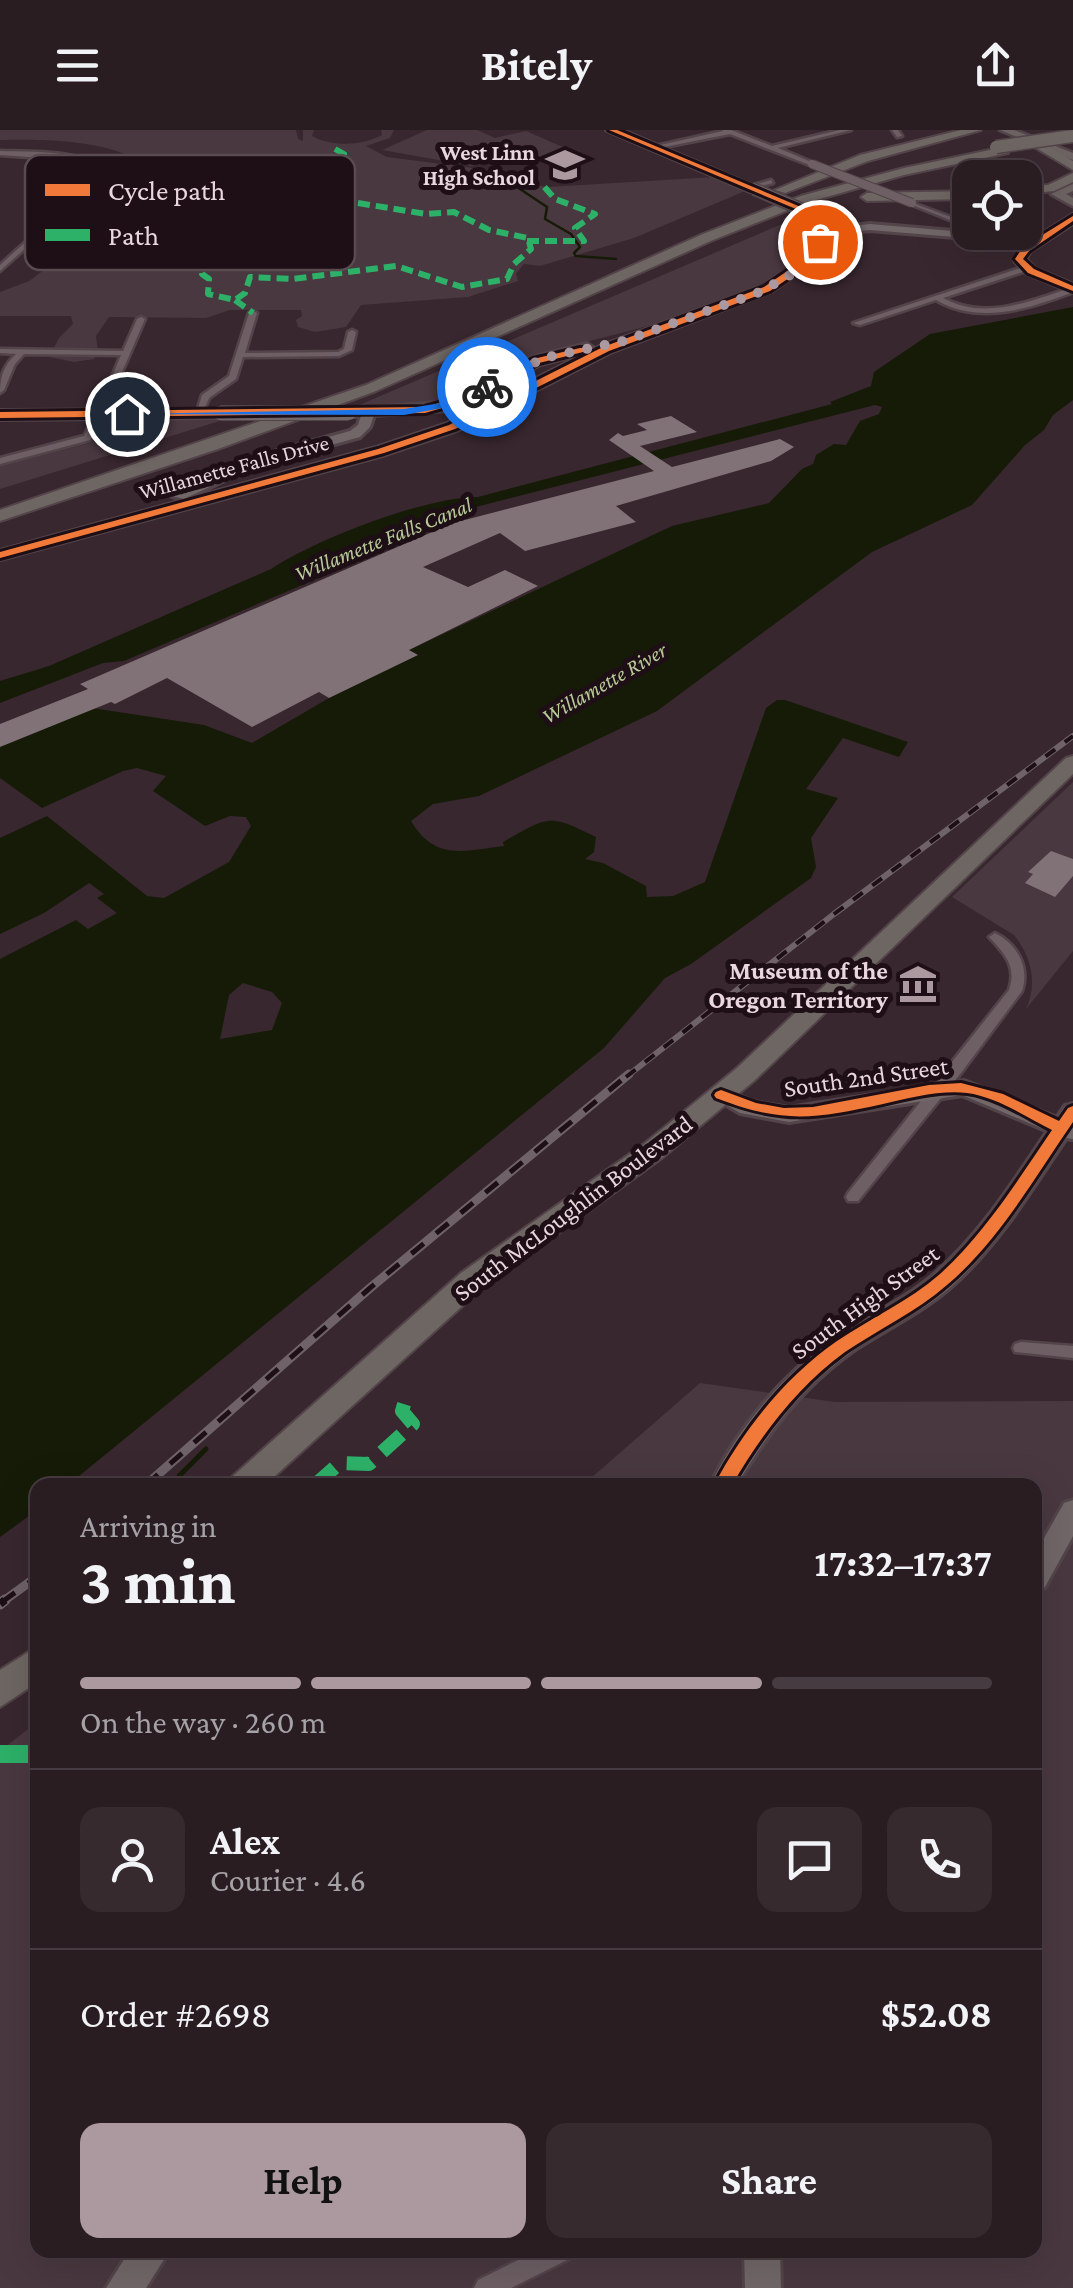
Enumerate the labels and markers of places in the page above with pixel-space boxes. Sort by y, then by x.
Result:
place label: West Linn High School [423,140,536,190]
school or university icon: West Linn High School [544,144,586,186]
pin [778,200,863,285]
pin [85,372,170,457]
place label: Museum of the Oregon Territory [708,957,889,1013]
museum icon: Museum of the Oregon Territory [897,963,939,1005]

